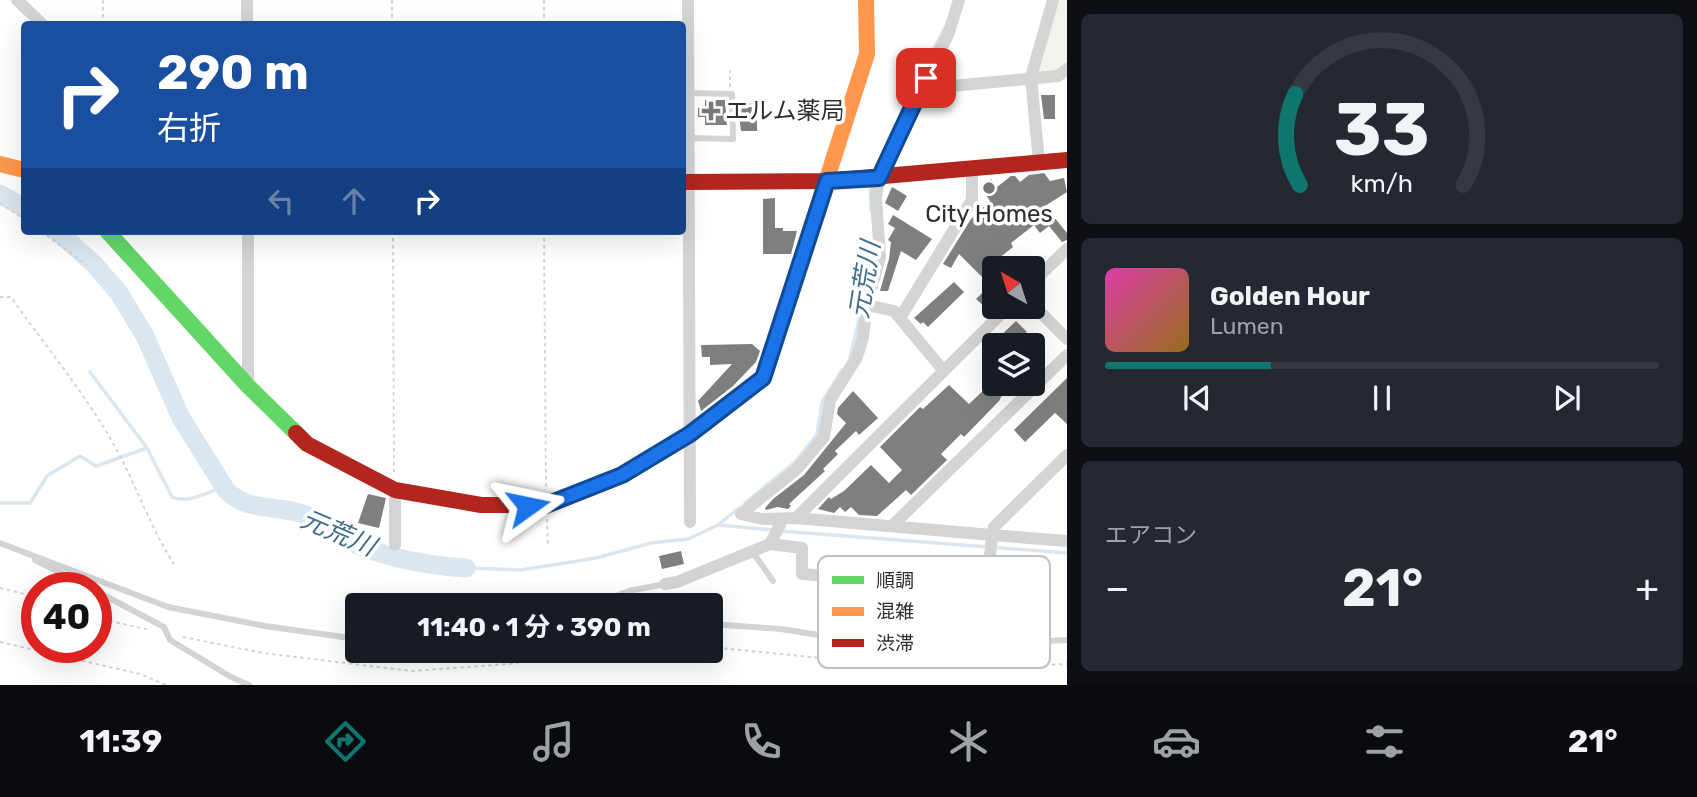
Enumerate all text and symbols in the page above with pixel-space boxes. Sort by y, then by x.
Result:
text: 290 m [157,43,309,101]
pin [896,48,956,108]
icon: right [42,49,133,140]
icon: arrive [907,59,945,97]
text: 33 [1334,87,1430,173]
place label: エルム薬局 [725,97,845,125]
marker: エルム薬局 [703,103,719,119]
text: 右折 [157,109,221,147]
text: km/h [1351,169,1413,198]
marker: City Homes [981,180,997,196]
icon: left [262,182,300,220]
icon: ahead [335,182,373,220]
icon: right [408,182,446,220]
place label: City Homes [925,200,1053,228]
water label: 元荒川 [844,236,887,321]
north arrow [982,256,1045,318]
map controls [982,256,1045,396]
text: Golden Hour [1210,281,1370,312]
text: Lumen [1210,312,1284,340]
button: layers [982,333,1045,396]
icon: previous [1178,379,1216,417]
icon: pause [1363,379,1401,417]
icon: next [1548,379,1586,417]
position arrow [491,469,565,543]
water label: 元荒川 [296,503,383,564]
text: エアコン [1105,521,1197,549]
legend [818,556,1050,668]
text: 21° [1342,557,1423,619]
text: − [1105,565,1130,611]
text: + [1635,565,1659,611]
text: 順調 [876,569,914,592]
speed limit sign: 40 [21,572,112,663]
text: 混雑 [876,600,914,623]
text: 11:40 · 1 分 · 390 m [417,612,651,643]
text: 渋滞 [876,632,914,655]
icon: directions [321,717,370,766]
icon: music [529,717,578,766]
icon: phone [737,717,786,766]
icon: climate [944,717,993,766]
icon: car [1152,717,1201,766]
icon: filters [1360,717,1409,766]
text: 11:39 [79,722,162,760]
text: 21° [1568,722,1618,760]

